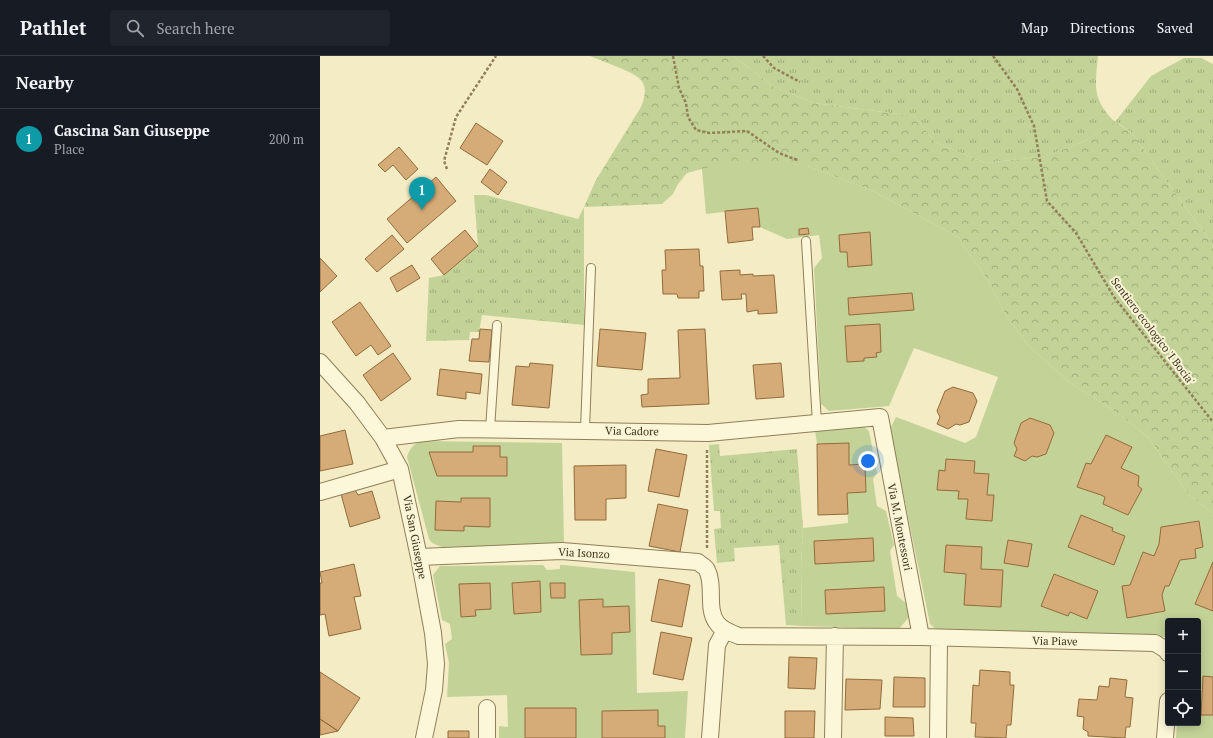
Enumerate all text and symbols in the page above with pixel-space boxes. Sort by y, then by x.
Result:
search box [110,10,390,46]
text: Pathlet [20,15,86,40]
icon: search [124,17,146,39]
text: Search here [156,18,234,38]
text: Map [1021,18,1048,37]
text: Directions [1070,18,1135,37]
text: Saved [1157,18,1193,37]
text: Nearby [16,71,74,94]
text: Cascina San Giuseppe [54,120,210,140]
text: 1 [25,130,33,148]
text: 200 m [269,130,304,148]
text: Place [54,140,85,158]
pin: 1 [409,177,435,210]
street label: Sentiero ecologico 'I Bocia' [1108,275,1198,387]
street label: Via Cadore [605,424,659,438]
your location [858,451,878,471]
street label: Via M. Montessori [885,482,915,572]
street label: Via San Giuseppe [400,494,430,581]
street label: Via Isonzo [558,545,610,561]
map controls [1165,618,1201,726]
button: + [1165,618,1201,654]
street label: Via Piave [1032,634,1078,648]
button: − [1165,654,1201,690]
button: locate [1165,690,1201,726]

